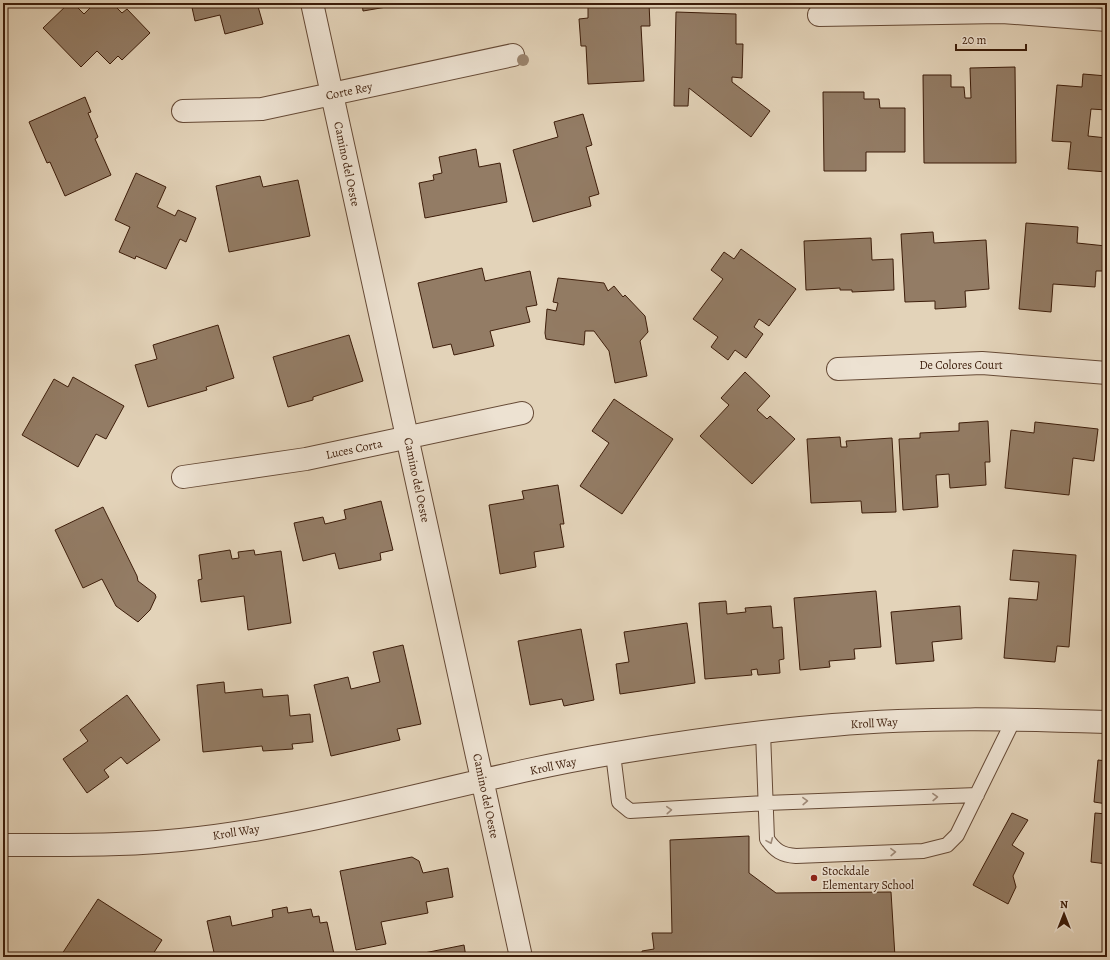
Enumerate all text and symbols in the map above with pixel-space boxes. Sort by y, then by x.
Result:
scale bar [956,26,1026,52]
text: 20 m [962,32,986,48]
street label: Corte Rey [324,78,374,104]
street label: Camino del Oeste [330,120,364,208]
street label: De Colores Court [919,357,1003,373]
street label: Luces Corta [324,435,384,463]
street label: Camino del Oeste [400,436,434,524]
street label: Kroll Way [850,714,899,732]
street label: Camino del Oeste [469,752,503,840]
street label: Kroll Way [528,753,578,779]
one-way arrow [932,793,938,801]
one-way arrow [802,797,808,806]
one-way arrow [666,805,672,814]
street label: Kroll Way [211,820,261,844]
one-way arrow [765,837,773,844]
one-way arrow [890,848,896,856]
place label: Stockdale Elementary School [822,863,914,893]
marker: Stockdale Elementary School [809,873,819,883]
north arrow [1044,894,1084,934]
text: N [1060,897,1068,912]

